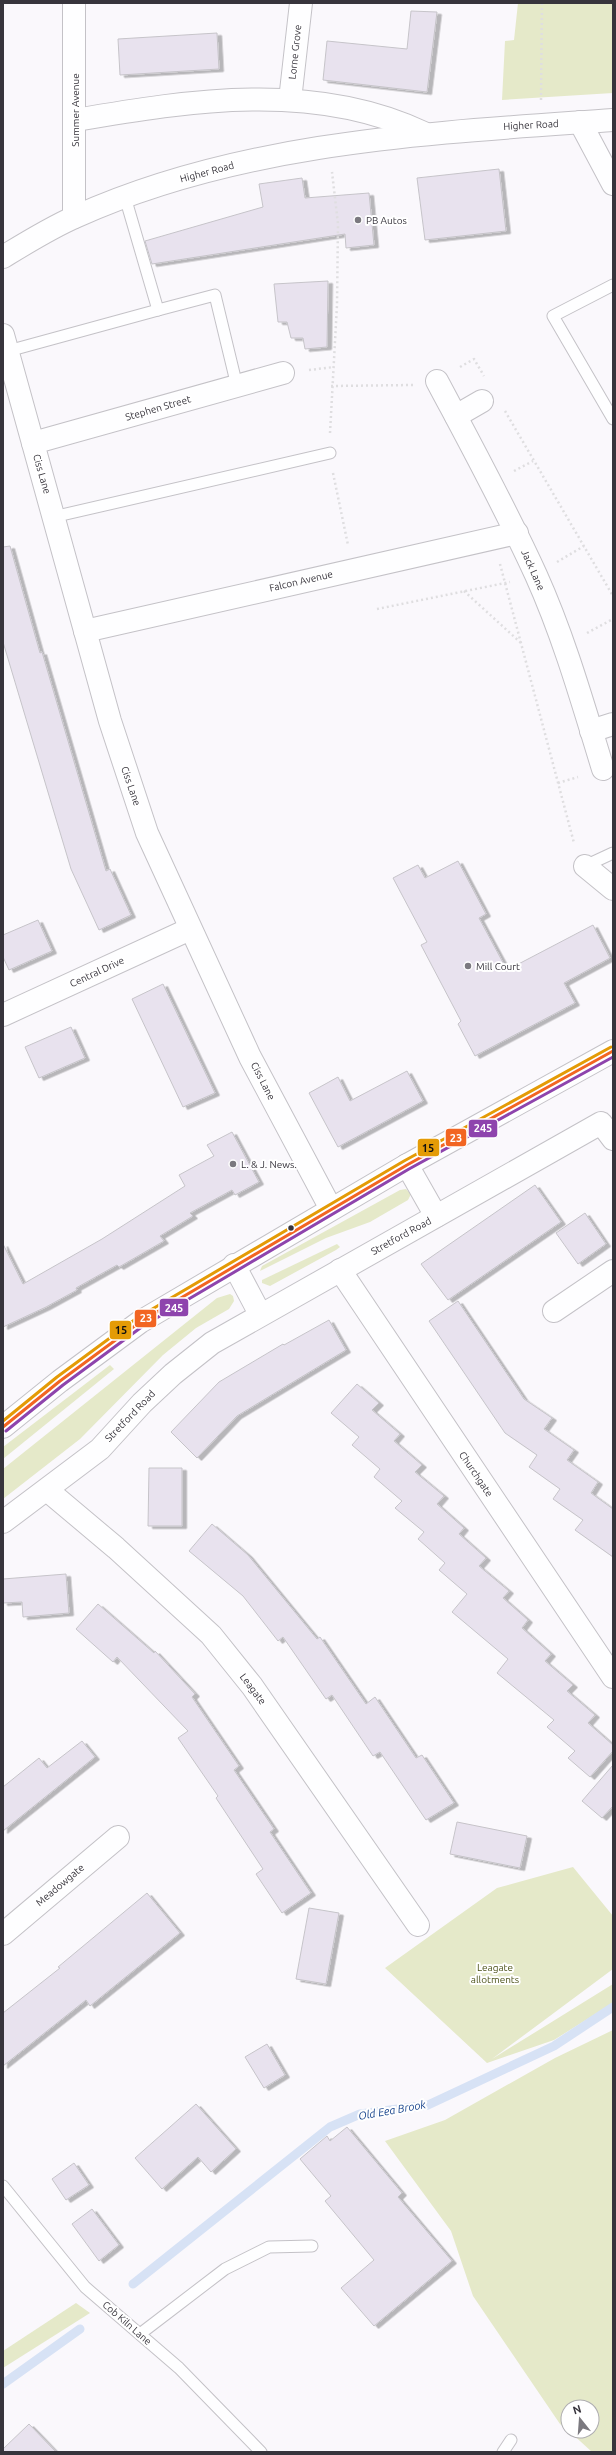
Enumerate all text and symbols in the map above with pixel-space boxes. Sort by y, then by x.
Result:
street label: Lorne Grove [287,24,303,80]
street label: Summer Avenue [70,73,81,147]
street label: Higher Road [503,118,559,132]
street label: Higher Road [179,159,235,184]
marker: PB Autos [353,215,363,225]
place label: PB Autos [366,215,407,226]
street label: Stephen Street [124,393,192,423]
street label: Ciss Lane [31,453,53,495]
street label: Jack Lane [519,548,547,592]
street label: Falcon Avenue [268,568,334,594]
street label: Ciss Lane [119,765,143,807]
street label: Central Drive [68,955,126,989]
marker: Mill Court [463,961,473,971]
place label: Mill Court [476,961,520,972]
street label: Ciss Lane [249,1060,277,1102]
line badge: 245 [468,1119,498,1138]
text: 245 [474,1122,492,1134]
line badge: 23 [445,1128,467,1147]
text: 23 [450,1132,462,1144]
line badge: 15 [417,1138,440,1157]
text: 15 [422,1142,434,1154]
marker: L. & J. News. [228,1159,238,1169]
place label: L. & J. News. [241,1159,297,1170]
street label: Stretford Road [369,1215,433,1257]
unlabelled marker [286,1223,296,1233]
line badge: 245 [159,1298,189,1317]
text: 245 [165,1302,183,1314]
line badge: 23 [134,1309,157,1328]
text: 23 [140,1312,152,1324]
line badge: 15 [109,1320,132,1340]
text: 15 [115,1324,127,1336]
street label: Stretford Road [103,1388,157,1444]
street label: Churchgate [457,1449,495,1499]
street label: Leagate [238,1671,268,1707]
street label: Meadowgate [34,1862,86,1908]
park label: Leagate allotments [471,1962,519,1985]
water label: Old Eea Brook [357,2098,427,2122]
street label: Cob Kiln Lane [100,2299,154,2347]
north arrow [560,2399,600,2439]
text: N [571,2402,583,2416]

